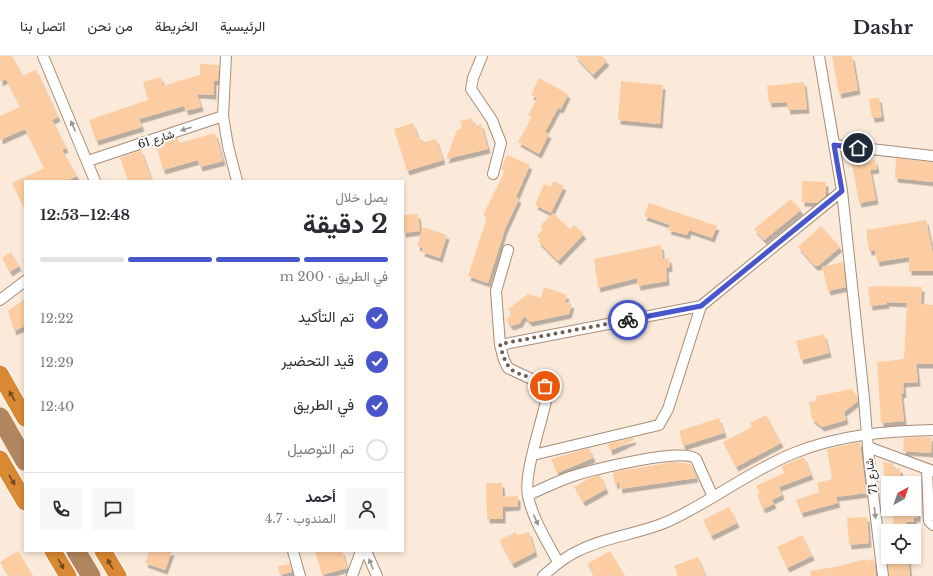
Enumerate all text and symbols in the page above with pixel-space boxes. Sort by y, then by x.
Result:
text: Dashr [853,16,913,39]
text: اتصل بنا [20,17,66,35]
text: من نحن [88,17,133,35]
text: الخريطة [155,17,198,35]
text: الرئيسية [220,17,265,35]
one-way arrow [69,119,75,131]
street label: شارع 61 [136,126,177,152]
one-way arrow [180,126,192,132]
pin [841,131,875,165]
icon: home [847,137,869,159]
text: يصل خلال [335,189,388,206]
text: 12:48–12:53 [40,205,130,224]
text: 2 دقيقة [303,208,388,240]
text: في الطريق · 200 m [280,268,388,285]
courier [608,300,648,340]
text: تم التأكيد [298,307,354,326]
icon: check [366,307,388,329]
icon: bike [617,309,639,331]
text: 12:22 [40,310,74,327]
text: قيد التحضير [281,351,354,370]
icon: check [366,351,388,373]
text: 12:29 [40,354,74,371]
pin [528,369,562,403]
icon: bag [534,375,556,397]
one-way arrow [9,390,16,402]
text: في الطريق [293,395,354,414]
icon: check [366,395,388,417]
text: 12:40 [40,398,74,415]
text: تم التوصيل [287,439,354,458]
street label: شارع 71 [862,457,881,495]
one-way arrow [9,474,16,486]
north arrow [881,476,921,516]
map controls [881,476,921,564]
text: أحمد [305,487,336,506]
button: phone [40,488,82,530]
button: chat [92,488,134,530]
button: person [346,488,388,530]
one-way arrow [872,507,879,520]
text: المندوب · 4.7 [265,510,336,527]
one-way arrow [534,514,540,526]
button: locate [881,524,921,564]
one-way arrow [368,557,374,569]
one-way arrow [57,558,64,569]
one-way arrow [107,558,114,569]

